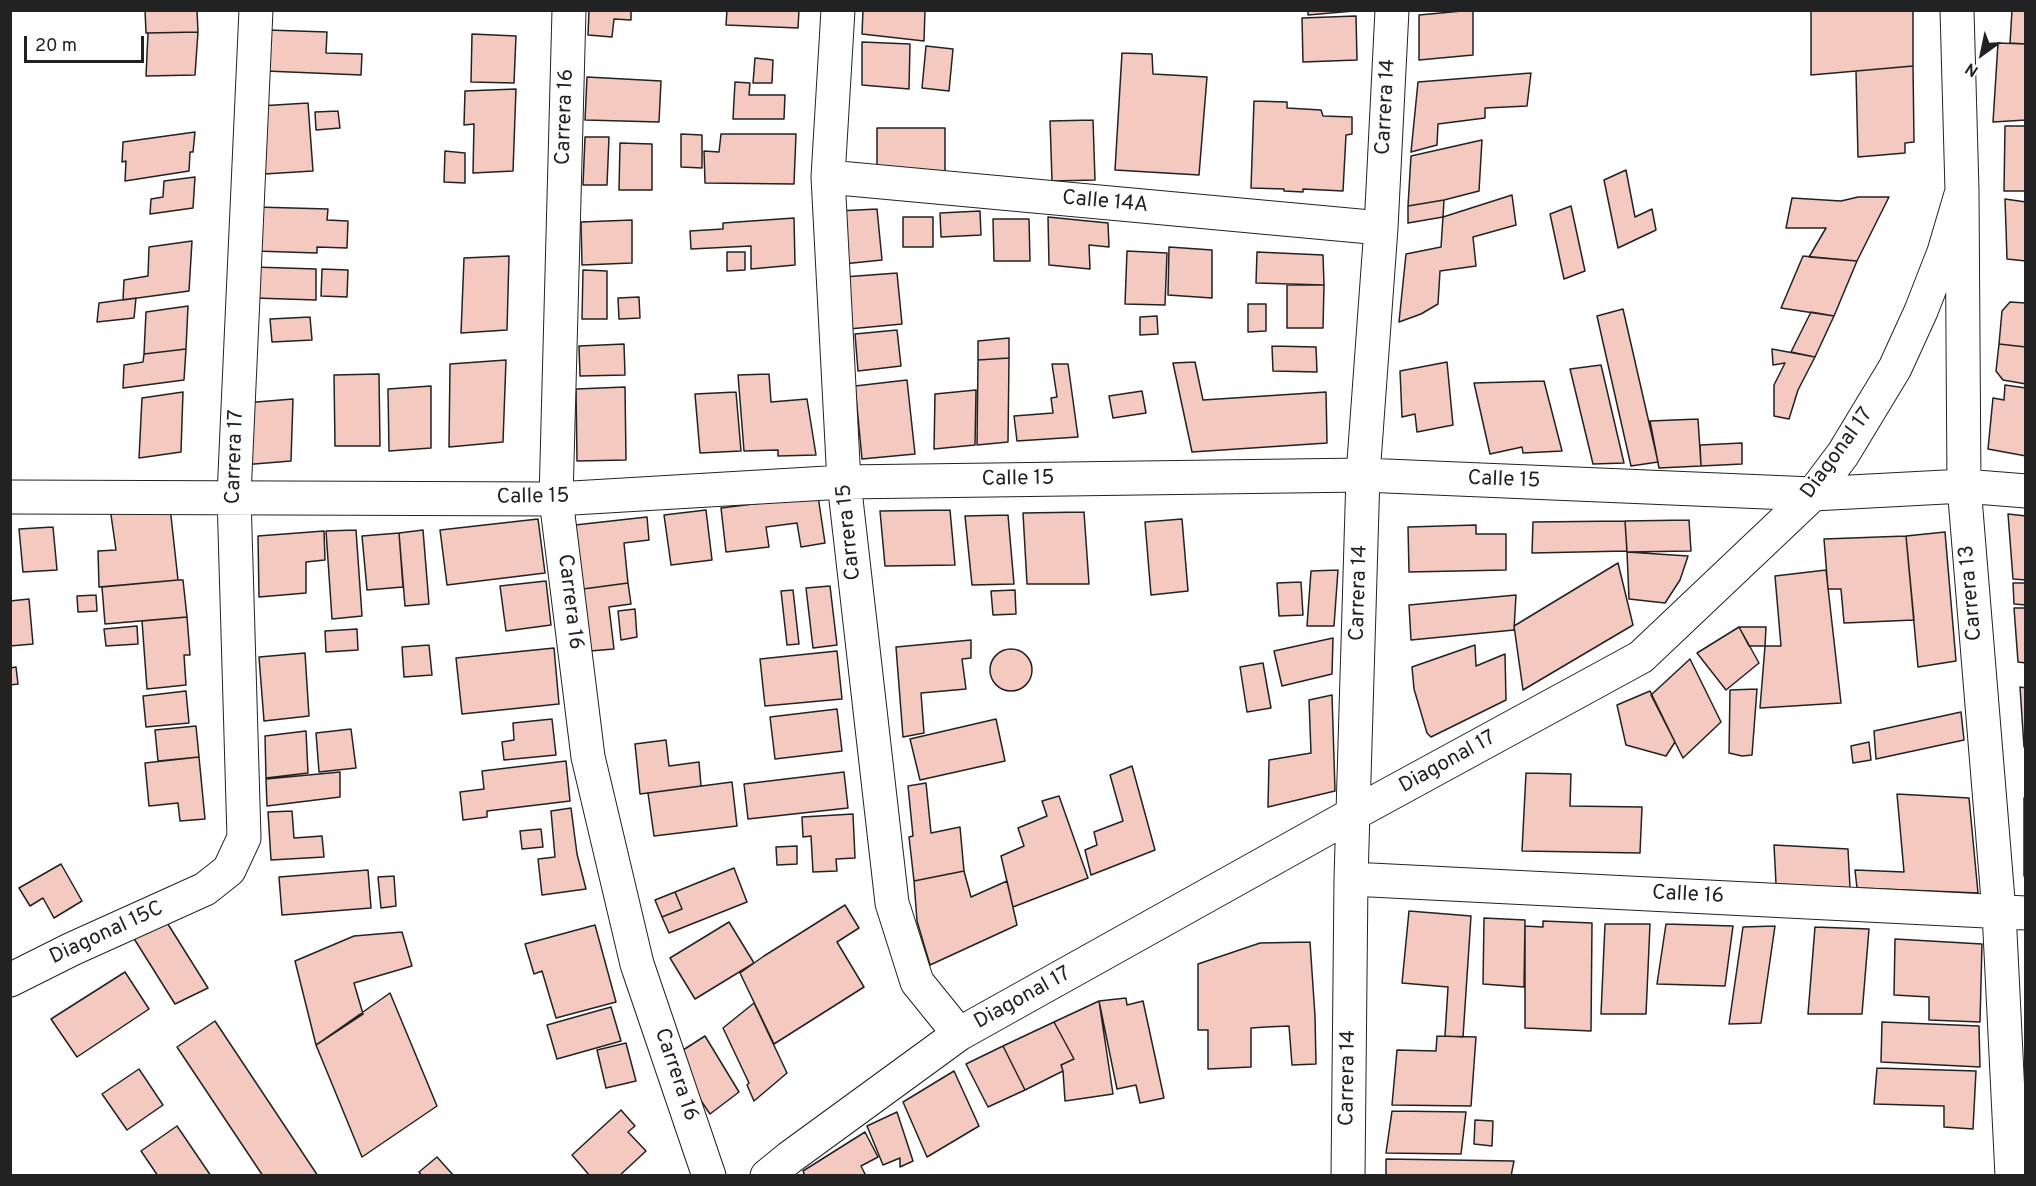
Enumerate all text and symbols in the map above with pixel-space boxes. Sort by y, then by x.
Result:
scale bar [27,24,147,62]
north arrow [1952,24,2012,84]
text: 20 m [35,35,77,58]
street label: Carrera 14 [1372,58,1402,156]
text: N [1962,58,1982,81]
street label: Carrera 16 [552,68,580,166]
street label: Calle 14A [1061,187,1149,219]
street label: Diagonal 17 [1797,404,1879,504]
street label: Carrera 17 [222,409,250,505]
street label: Calle 15 [981,467,1055,493]
street label: Calle 15 [1467,467,1541,495]
street label: Carrera 15 [832,483,868,581]
street label: Calle 15 [496,485,570,511]
street label: Carrera 14 [1346,544,1374,642]
street label: Carrera 13 [1955,544,1989,642]
street label: Carrera 16 [551,553,587,651]
street label: Diagonal 17 [1395,726,1501,800]
street label: Calle 16 [1651,882,1725,910]
street label: Diagonal 15C [46,897,168,971]
street label: Diagonal 17 [970,962,1076,1036]
street label: Carrera 16 [647,1025,703,1125]
street label: Carrera 14 [1336,1030,1362,1126]

